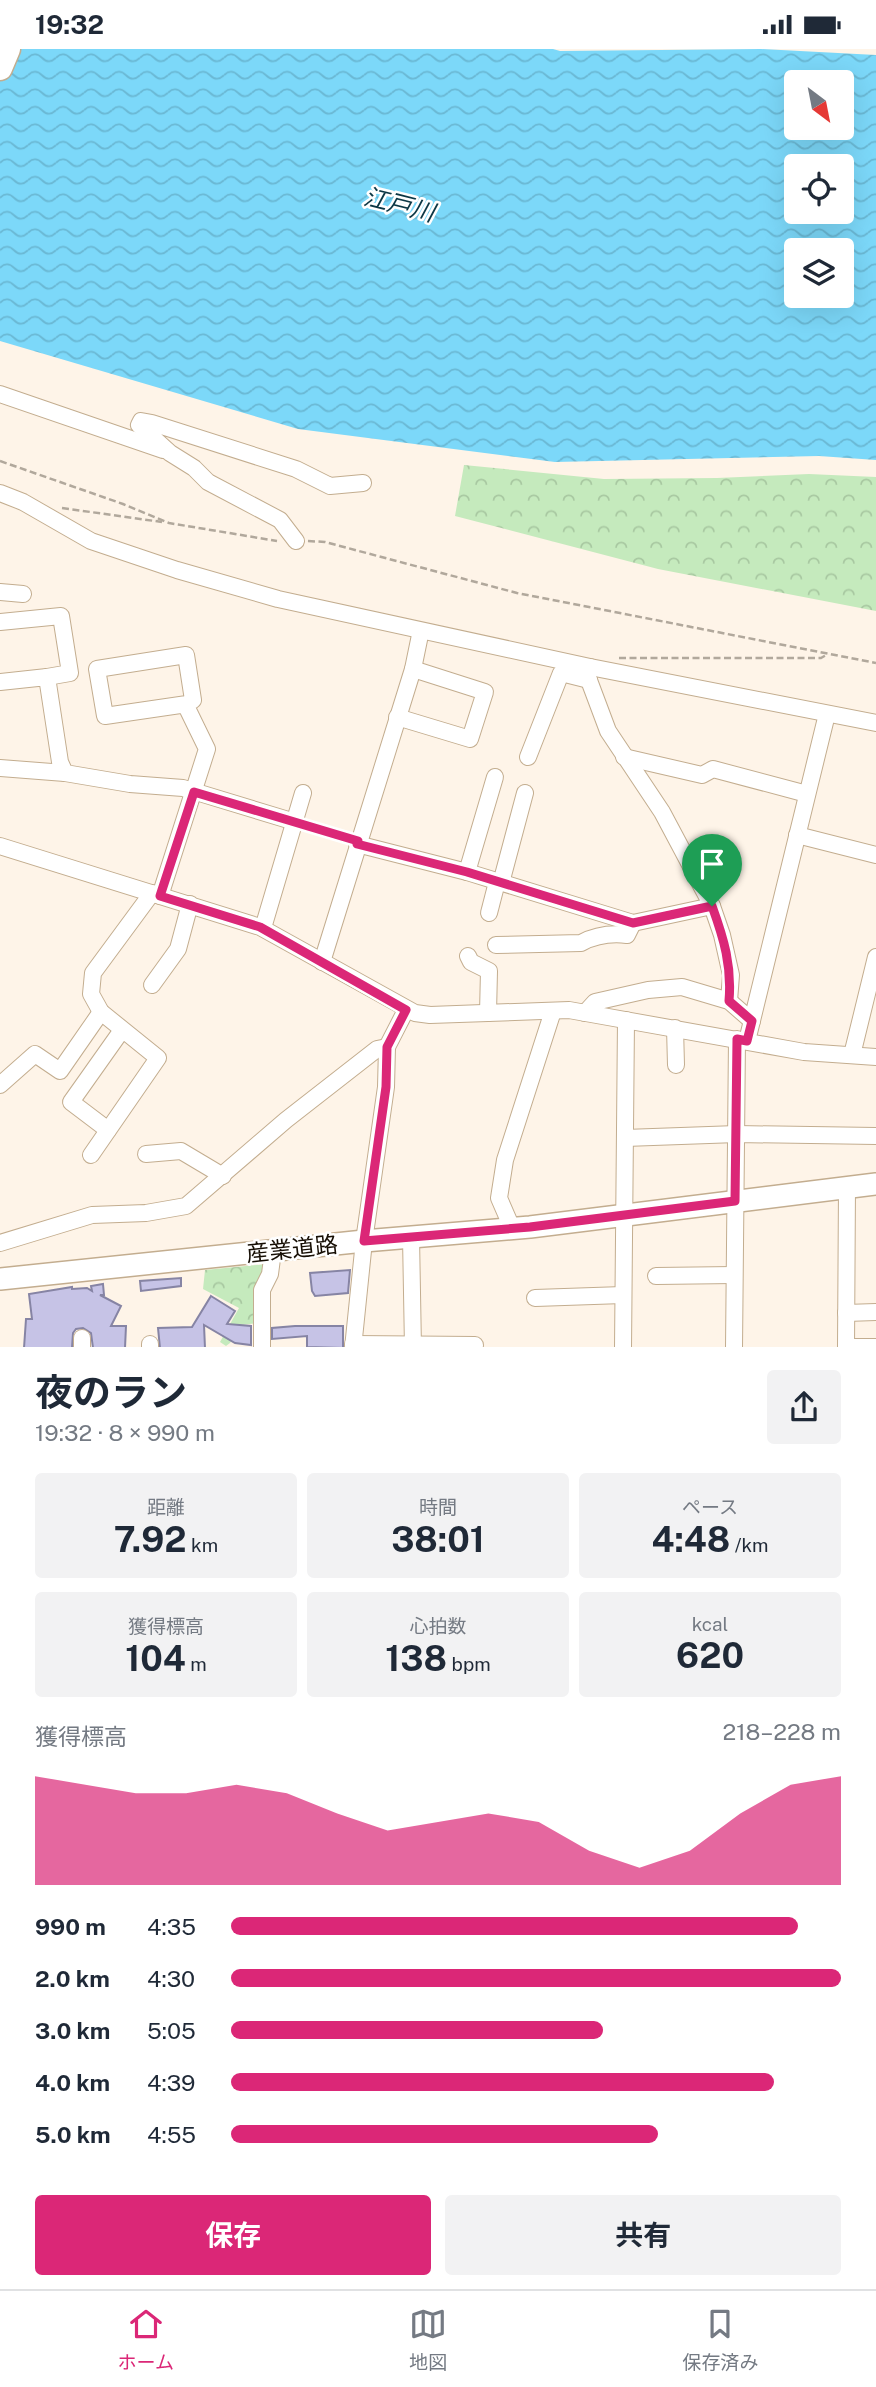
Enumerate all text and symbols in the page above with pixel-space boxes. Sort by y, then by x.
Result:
text: 19:32 [35,9,104,40]
north arrow [784,70,854,140]
map controls [784,70,854,308]
button: locate [784,154,854,224]
water label: 江戸川 [361,182,440,227]
button: layers [784,238,854,308]
pin [682,834,742,906]
icon: arrive [693,845,731,883]
street label: 産業道路 [245,1230,339,1267]
text: 夜のラン [35,1370,187,1415]
button: share [767,1370,841,1444]
text: 19:32 · 8 × 990 m [35,1419,215,1446]
text: 距離 [147,1496,185,1518]
text: 時間 [419,1496,457,1518]
text: ペース [682,1496,738,1518]
text: 7.92 [114,1519,186,1560]
text: 38:01 [391,1519,485,1560]
text: 4:48 [651,1519,730,1560]
text: km [186,1534,218,1556]
text: /km [730,1534,769,1556]
text: kcal [692,1613,728,1635]
text: 獲得標高 [128,1615,204,1637]
text: 心拍数 [409,1615,467,1637]
text: 620 [676,1635,744,1676]
text: 104 [125,1638,186,1679]
text: 138 [385,1638,447,1679]
text: m [186,1653,207,1675]
text: bpm [447,1653,491,1675]
text: 218–228 m [722,1718,841,1745]
text: 獲得標高 [35,1723,127,1750]
text: 990 m [35,1913,106,1940]
text: 4:35 [147,1913,196,1940]
text: 2.0 km [35,1965,110,1992]
text: 4:30 [147,1965,195,1992]
text: 3.0 km [35,2017,110,2044]
text: 5:05 [147,2017,196,2044]
text: 4.0 km [35,2069,110,2096]
text: 4:39 [147,2069,195,2096]
text: 5.0 km [35,2121,111,2148]
text: 4:55 [147,2121,196,2148]
button: 保存 [35,2195,431,2275]
button: 共有 [445,2195,841,2275]
tab: ホーム [118,2305,174,2374]
tab: 地図 [409,2305,447,2374]
tab: 保存済み [682,2305,758,2374]

